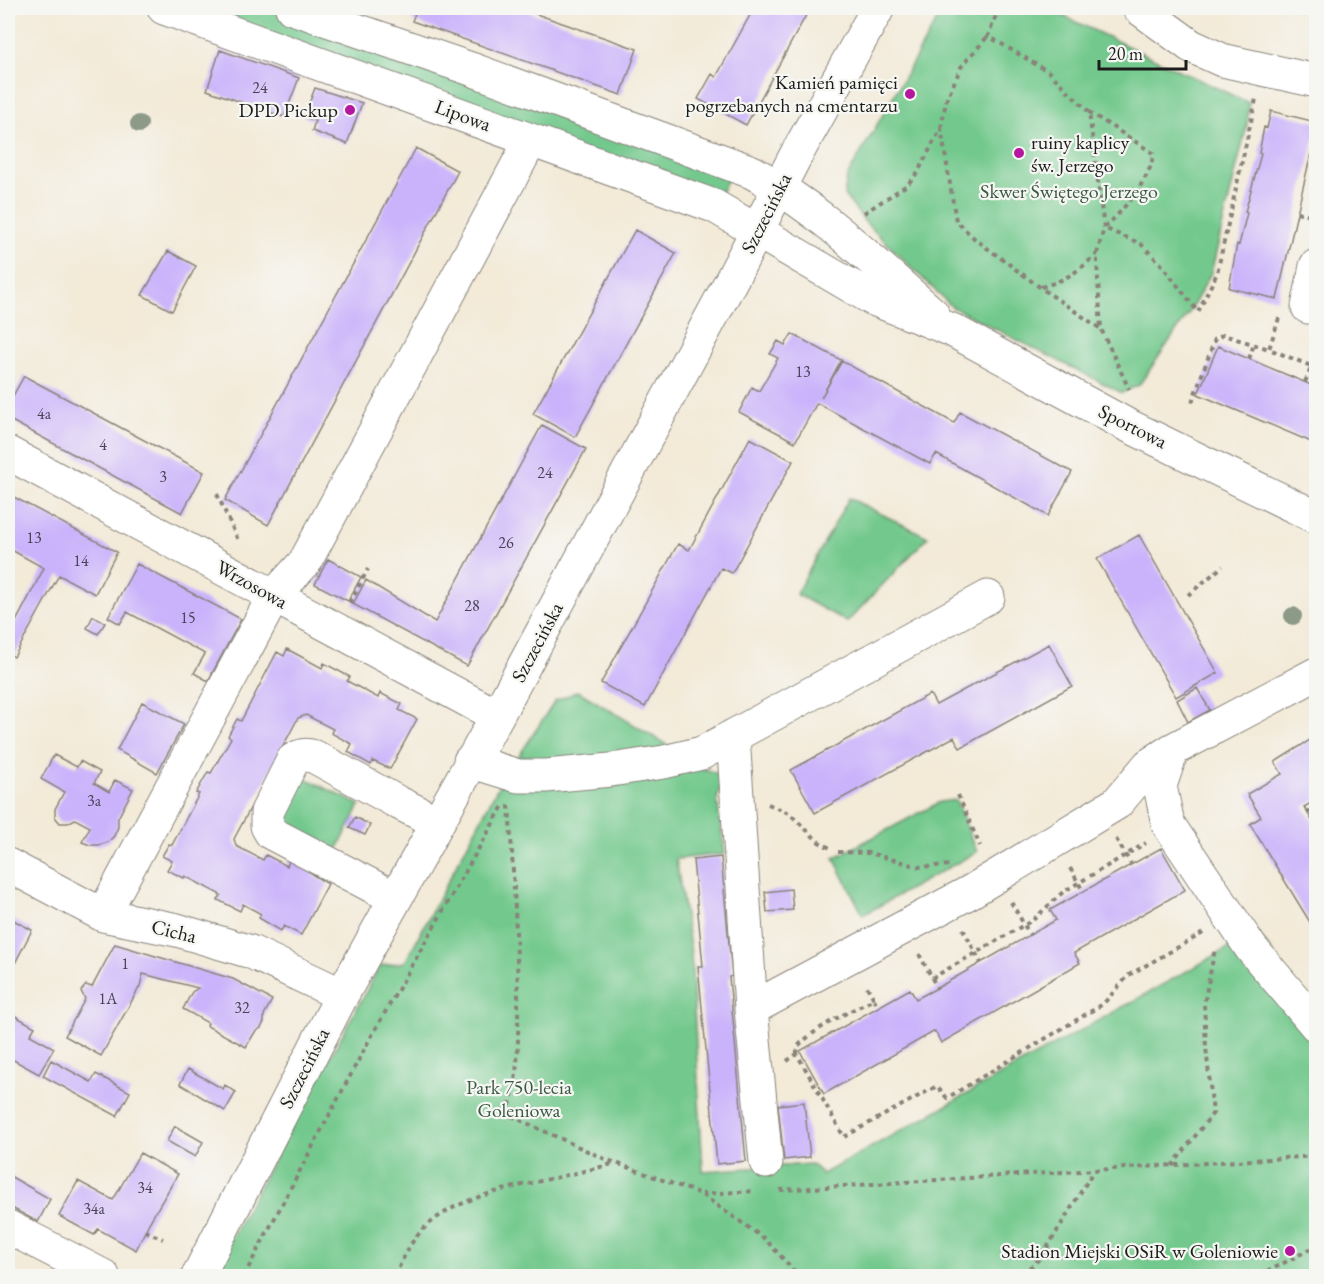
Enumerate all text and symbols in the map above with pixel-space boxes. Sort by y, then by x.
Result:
scale bar [1099,33,1186,71]
text: 20 m [1108,42,1143,65]
place label: Kamień pamięci pogrzebanych na cmentarzu [685,69,898,118]
house number: 24 [252,77,268,98]
marker: Kamień pamięci pogrzebanych na cmentarzu [903,87,917,101]
street label: Lipowa [431,93,495,137]
place label: DPD Pickup [238,97,338,123]
marker: DPD Pickup [343,103,357,117]
place label: ruiny kaplicy św. Jerzego [1031,129,1130,178]
marker: ruiny kaplicy św. Jerzego [1012,146,1026,160]
street label: Szczecińska [735,168,797,258]
park label: Skwer Świętego Jerzego [980,178,1158,204]
house number: 13 [795,361,811,382]
street label: Sportowa [1094,398,1172,454]
house number: 4a [37,403,52,424]
house number: 4 [99,434,107,455]
house number: 24 [537,462,553,483]
house number: 3 [159,466,167,487]
house number: 13 [26,527,42,548]
house number: 26 [498,532,514,553]
house number: 14 [73,550,89,571]
street label: Wrzosowa [212,554,292,614]
house number: 28 [464,595,480,616]
street label: Szczecińska [505,597,569,687]
house number: 15 [180,607,196,628]
house number: 3a [87,790,102,811]
street label: Cicha [149,913,199,949]
house number: 1 [121,953,129,974]
house number: 1A [99,988,118,1009]
house number: 32 [234,997,250,1018]
street label: Szczecińska [273,1023,335,1113]
park label: Park 750-lecia Goleniowa [466,1074,572,1123]
house number: 34 [137,1177,153,1198]
house number: 34a [83,1198,105,1219]
place label: Stadion Miejski OSiR w Goleniowie [1001,1238,1278,1264]
marker: Stadion Miejski OSiR w Goleniowie [1283,1244,1297,1258]

